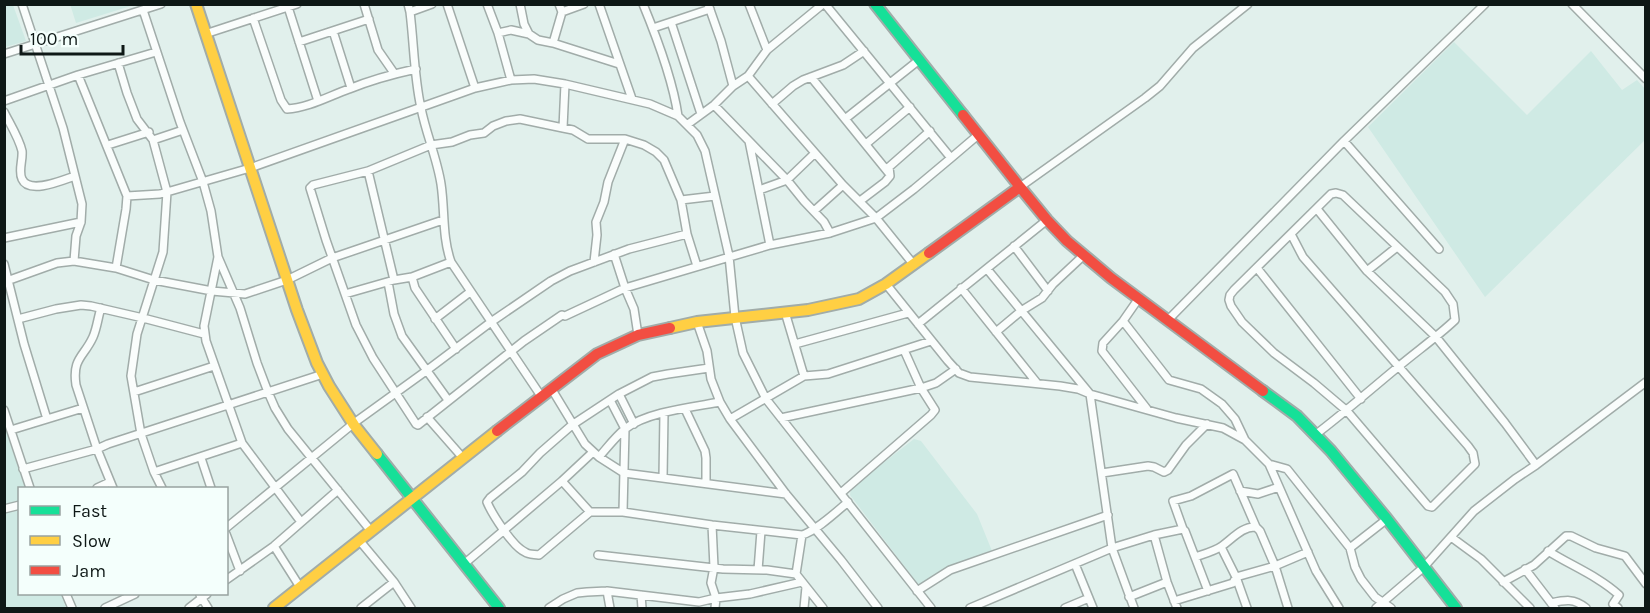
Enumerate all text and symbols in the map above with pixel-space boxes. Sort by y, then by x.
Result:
scale bar [21,18,123,56]
text: 100 m [30,28,78,50]
legend [18,487,228,595]
text: Fast [72,500,107,522]
text: Slow [72,530,111,552]
text: Jam [72,560,106,582]

